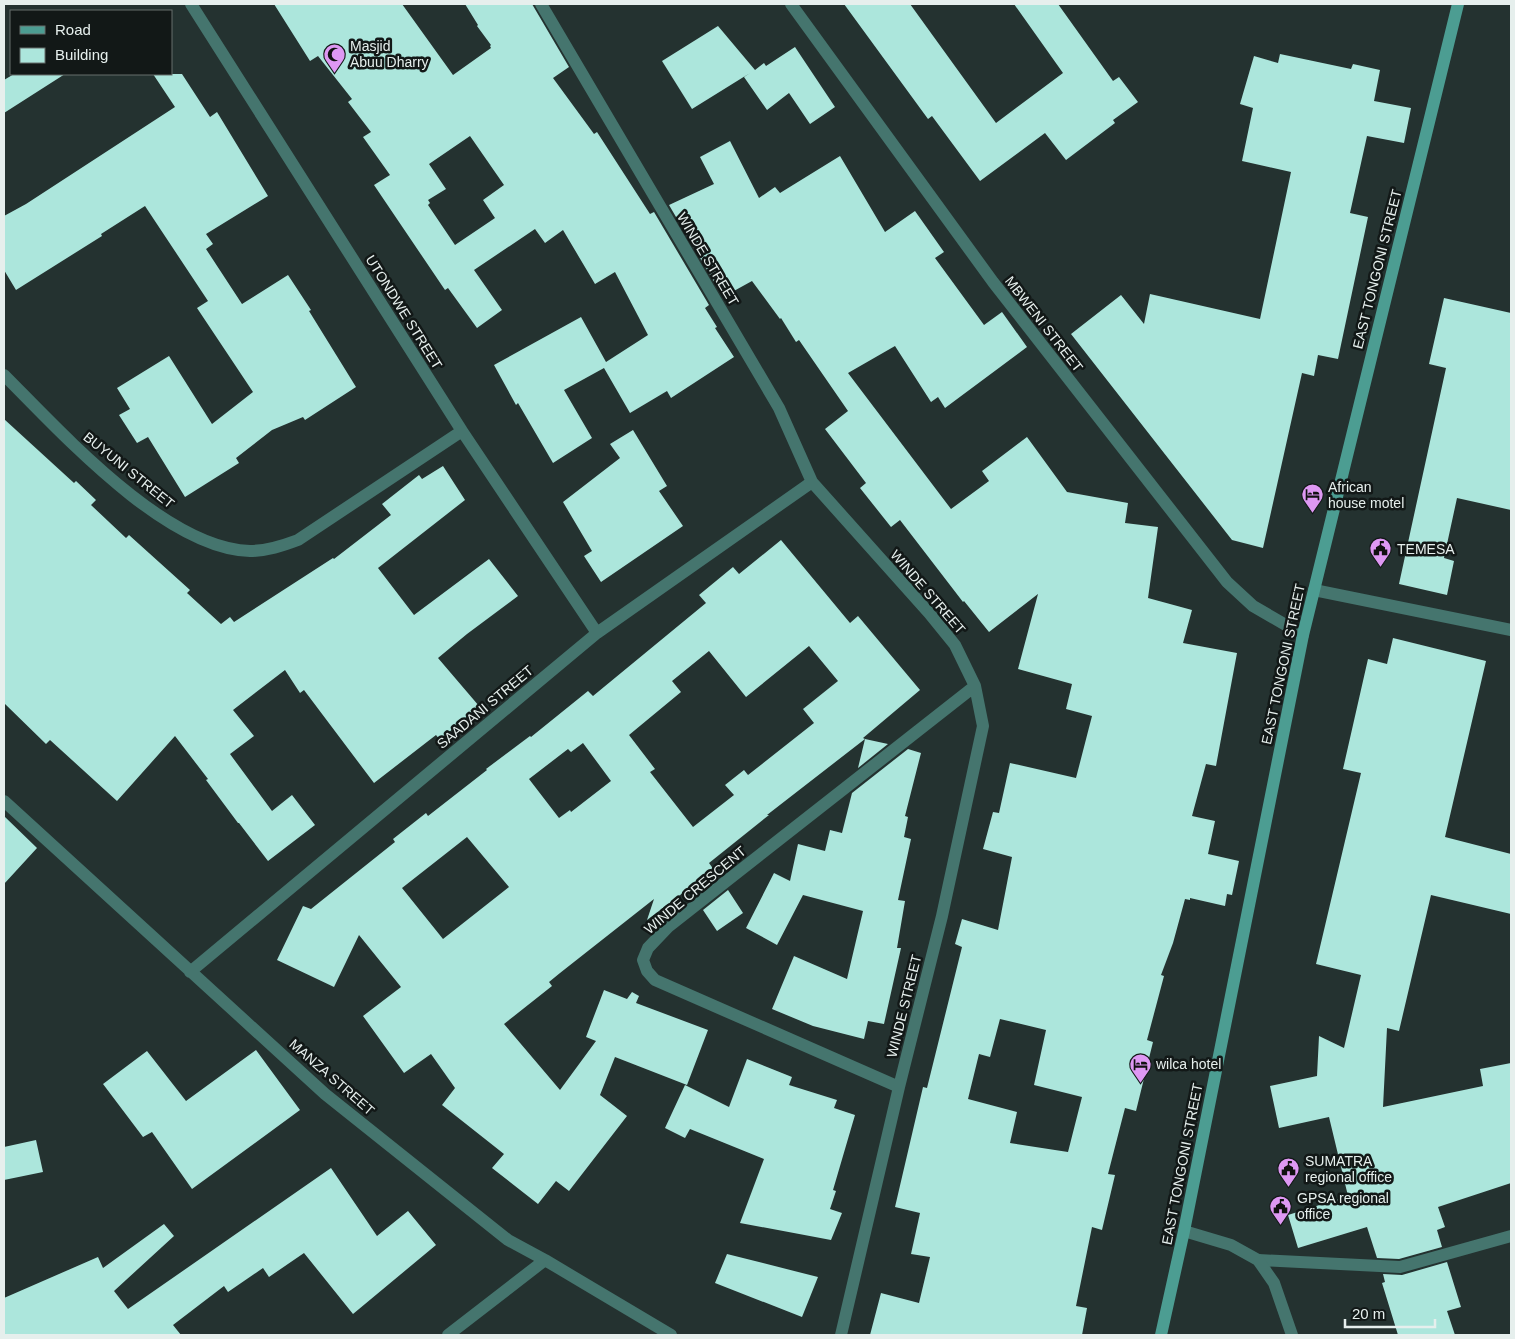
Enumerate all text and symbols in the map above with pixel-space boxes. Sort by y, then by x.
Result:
legend [10,10,172,75]
text: Road [55,21,91,38]
place label: Masjid Abuu Dharry [350,38,429,70]
mosque icon: Masjid Abuu Dharry [322,42,346,73]
text: Building [55,46,108,63]
street label: EAST TONGONI STREET [1349,187,1405,351]
street label: WINDE STREET [674,210,742,309]
street label: UTONDWE STREET [362,252,446,372]
street label: MBWENI STREET [1002,273,1086,375]
street label: BUYUNI STREET [80,429,178,512]
place label: African house motel [1328,479,1404,511]
hotel icon: African house motel [1300,483,1324,514]
public building icon: TEMESA [1369,537,1393,568]
place label: TEMESA [1397,541,1455,557]
street label: WINDE STREET [887,547,969,638]
street label: EAST TONGONI STREET [1258,582,1308,746]
street label: SAADANI STREET [434,662,537,752]
street label: WINDE CRESCENT [641,843,749,937]
street label: WINDE STREET [883,952,925,1059]
street label: MANZA STREET [286,1036,378,1119]
hotel icon: wilca hotel [1128,1052,1152,1083]
place label: wilca hotel [1155,1056,1221,1072]
street label: EAST TONGONI STREET [1158,1081,1206,1246]
place label: SUMATRA regional office [1305,1153,1392,1185]
public building icon: SUMATRA regional office [1277,1157,1301,1188]
place label: GPSA regional office [1297,1190,1389,1222]
public building icon: GPSA regional office [1269,1194,1293,1225]
scale bar [1345,1296,1435,1328]
text: 20 m [1352,1305,1385,1322]

